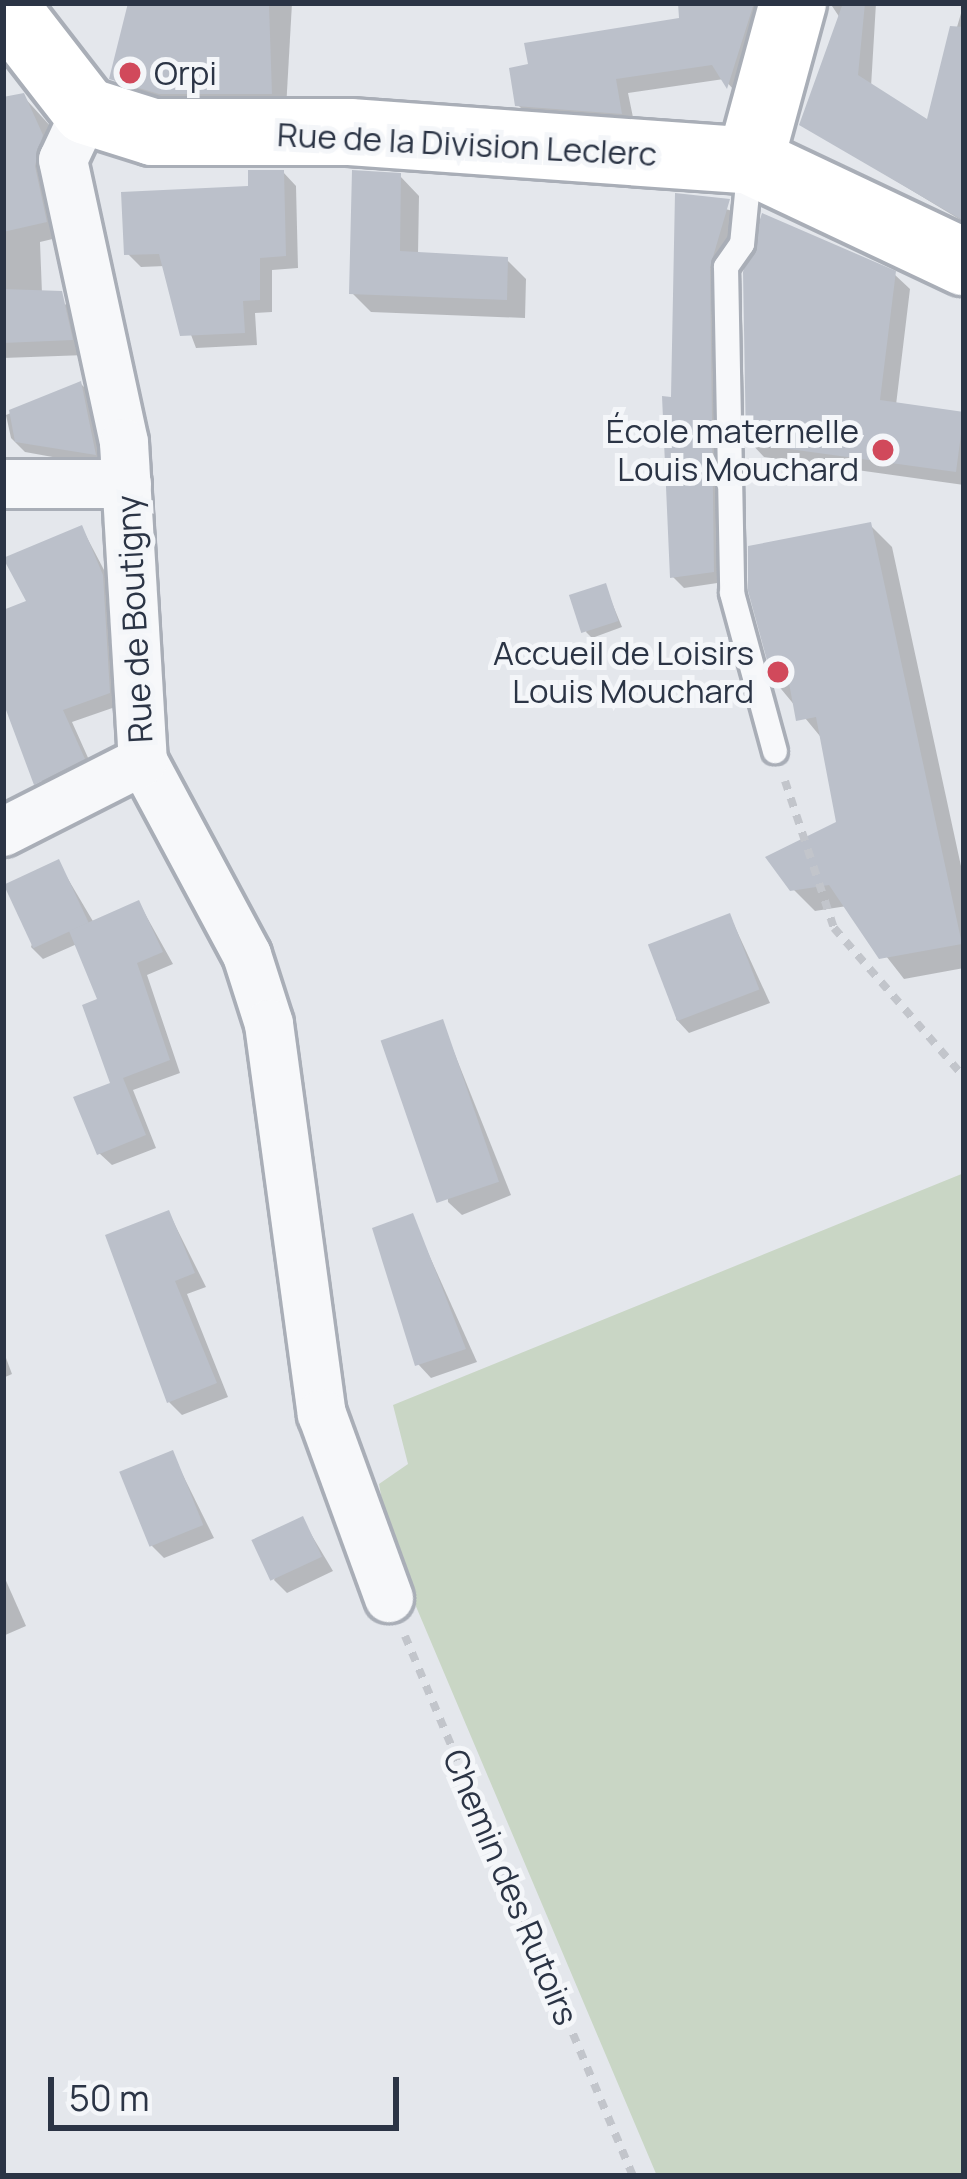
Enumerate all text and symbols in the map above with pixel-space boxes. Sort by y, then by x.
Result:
place label: Orpi [154,53,217,93]
marker: Orpi [117,60,143,86]
street label: Rue de la Division Leclerc [276,114,658,174]
place label: École maternelle Louis Mouchard [606,411,859,489]
marker: École maternelle Louis Mouchard [870,437,896,463]
street label: Rue de Boutigny [108,494,160,744]
place label: Accueil de Loisirs Louis Mouchard [493,633,754,711]
marker: Accueil de Loisirs Louis Mouchard [765,659,791,685]
street label: Chemin des Rutoirs [435,1743,587,2031]
scale bar [54,2053,405,2127]
text: 50 m [69,2073,149,2122]

